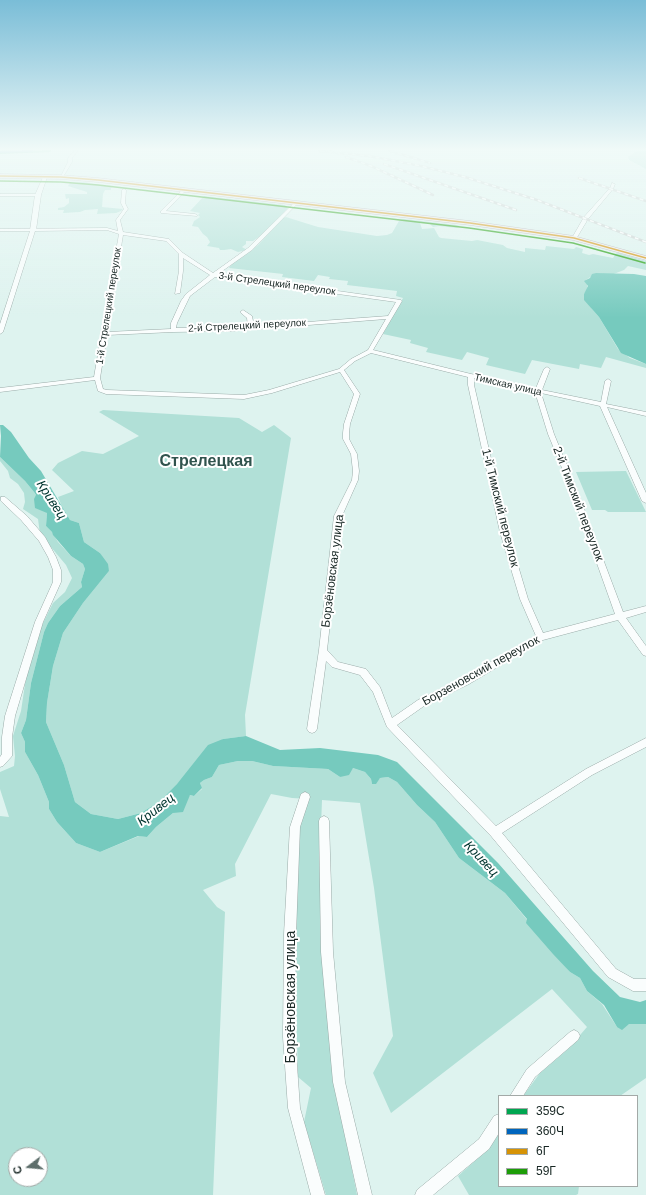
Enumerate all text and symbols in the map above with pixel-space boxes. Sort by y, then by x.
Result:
street label: 1-й Стрелецкий переулок [94,247,124,365]
street label: 3-й Стрелецкий переулок [218,270,336,298]
street label: 2-й Стрелецкий переулок [188,317,306,335]
street label: Тимская улица [473,371,543,399]
street label: 2-й Тимский переулок [549,445,607,563]
street label: 1-й Тимский переулок [478,447,522,569]
district label: Стрелецкая [160,452,252,472]
water label: Кривец [33,478,69,522]
street label: Борзёновская улица [319,514,347,628]
street label: Борзеновский переулок [420,633,542,709]
water label: Кривец [134,791,178,829]
water label: Кривец [461,838,501,880]
street label: Борзёновская улица [283,931,299,1063]
legend [498,1095,638,1187]
text: 359С [536,1104,565,1118]
text: 360Ч [536,1124,564,1138]
text: 6Г [536,1144,549,1158]
north arrow [8,1147,48,1187]
text: 59Г [536,1164,556,1178]
text: С [11,1165,24,1176]

